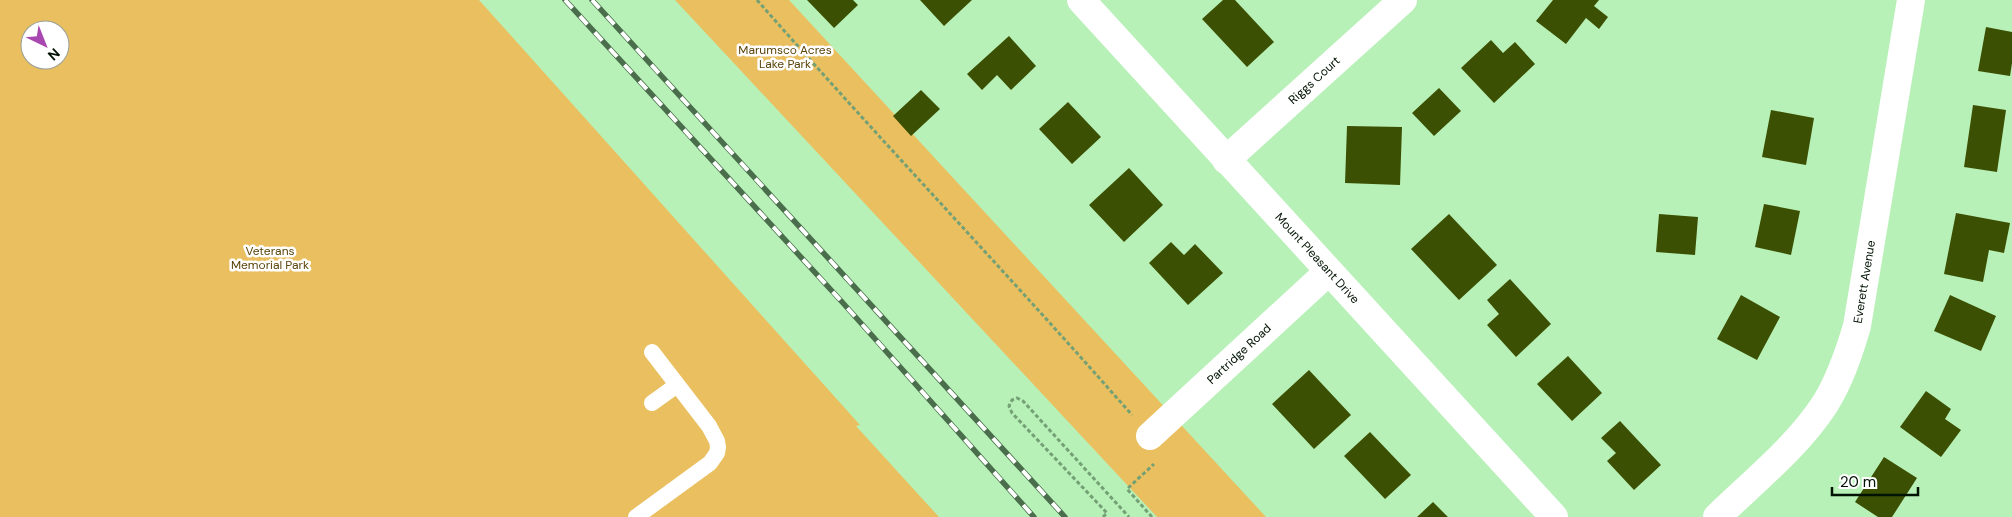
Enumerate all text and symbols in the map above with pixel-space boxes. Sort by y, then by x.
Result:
north arrow [20,20,70,70]
park label: Marumsco Acres Lake Park [738,42,832,72]
text: N [44,44,64,65]
street label: Riggs Court [1285,52,1344,108]
street label: Mount Pleasant Drive [1272,209,1363,307]
street label: Everett Avenue [1850,239,1879,325]
park label: Veterans Memorial Park [231,243,309,273]
street label: Partridge Road [1204,320,1274,388]
scale bar [1832,464,1918,496]
text: 20 m [1840,472,1876,492]

